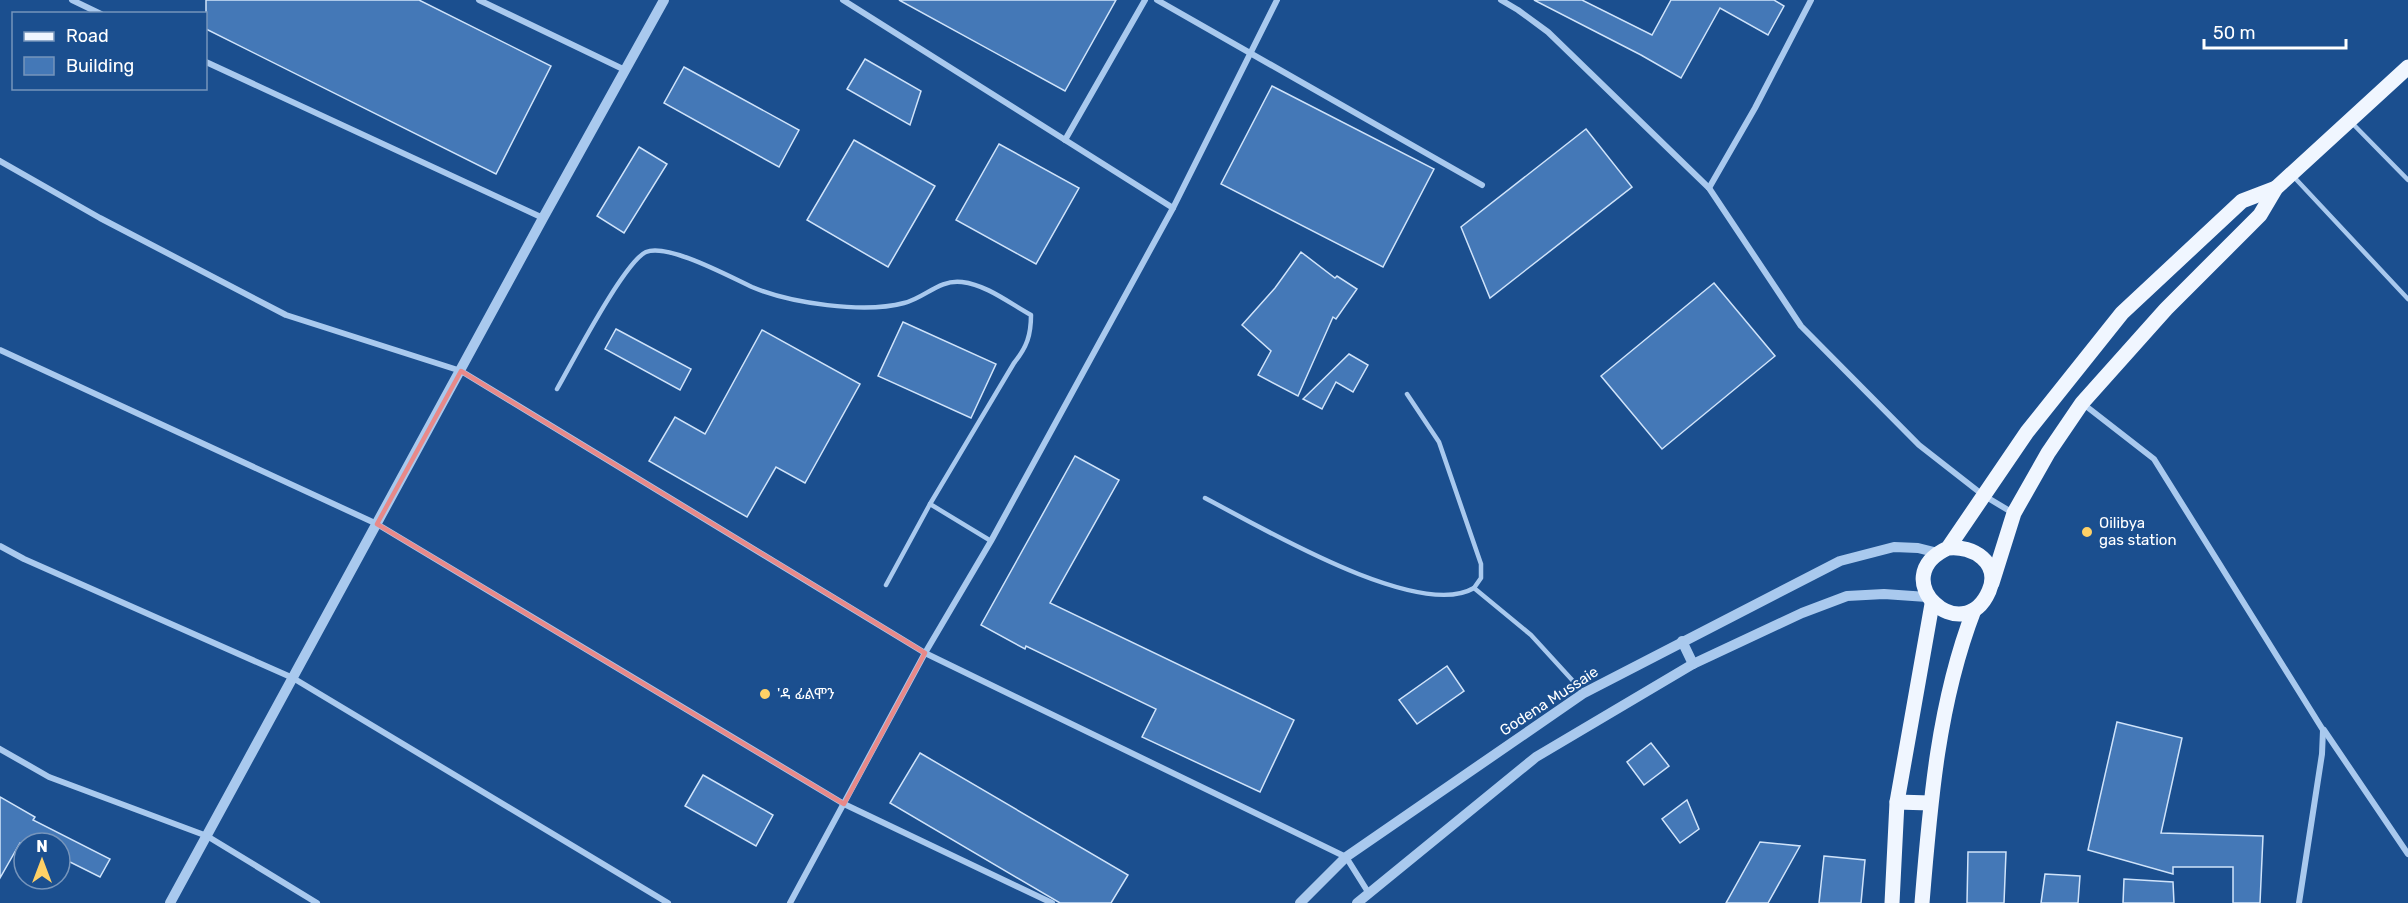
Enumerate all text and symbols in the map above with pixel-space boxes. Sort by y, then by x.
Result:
legend [12,12,207,90]
scale bar [2204,12,2346,50]
text: 50 m [2213,22,2256,44]
text: Road [66,25,109,47]
text: Building [66,55,134,77]
place label: Oilibya gas station [2099,514,2176,549]
marker: Oilibya gas station [2080,525,2094,539]
street label: Godena Mussaie [1496,662,1602,740]
place label: 'ዳ ፊልሞን [777,685,835,703]
marker: 'ዳ ፊልሞን [758,687,772,701]
north arrow [12,831,72,891]
text: N [36,837,48,856]

